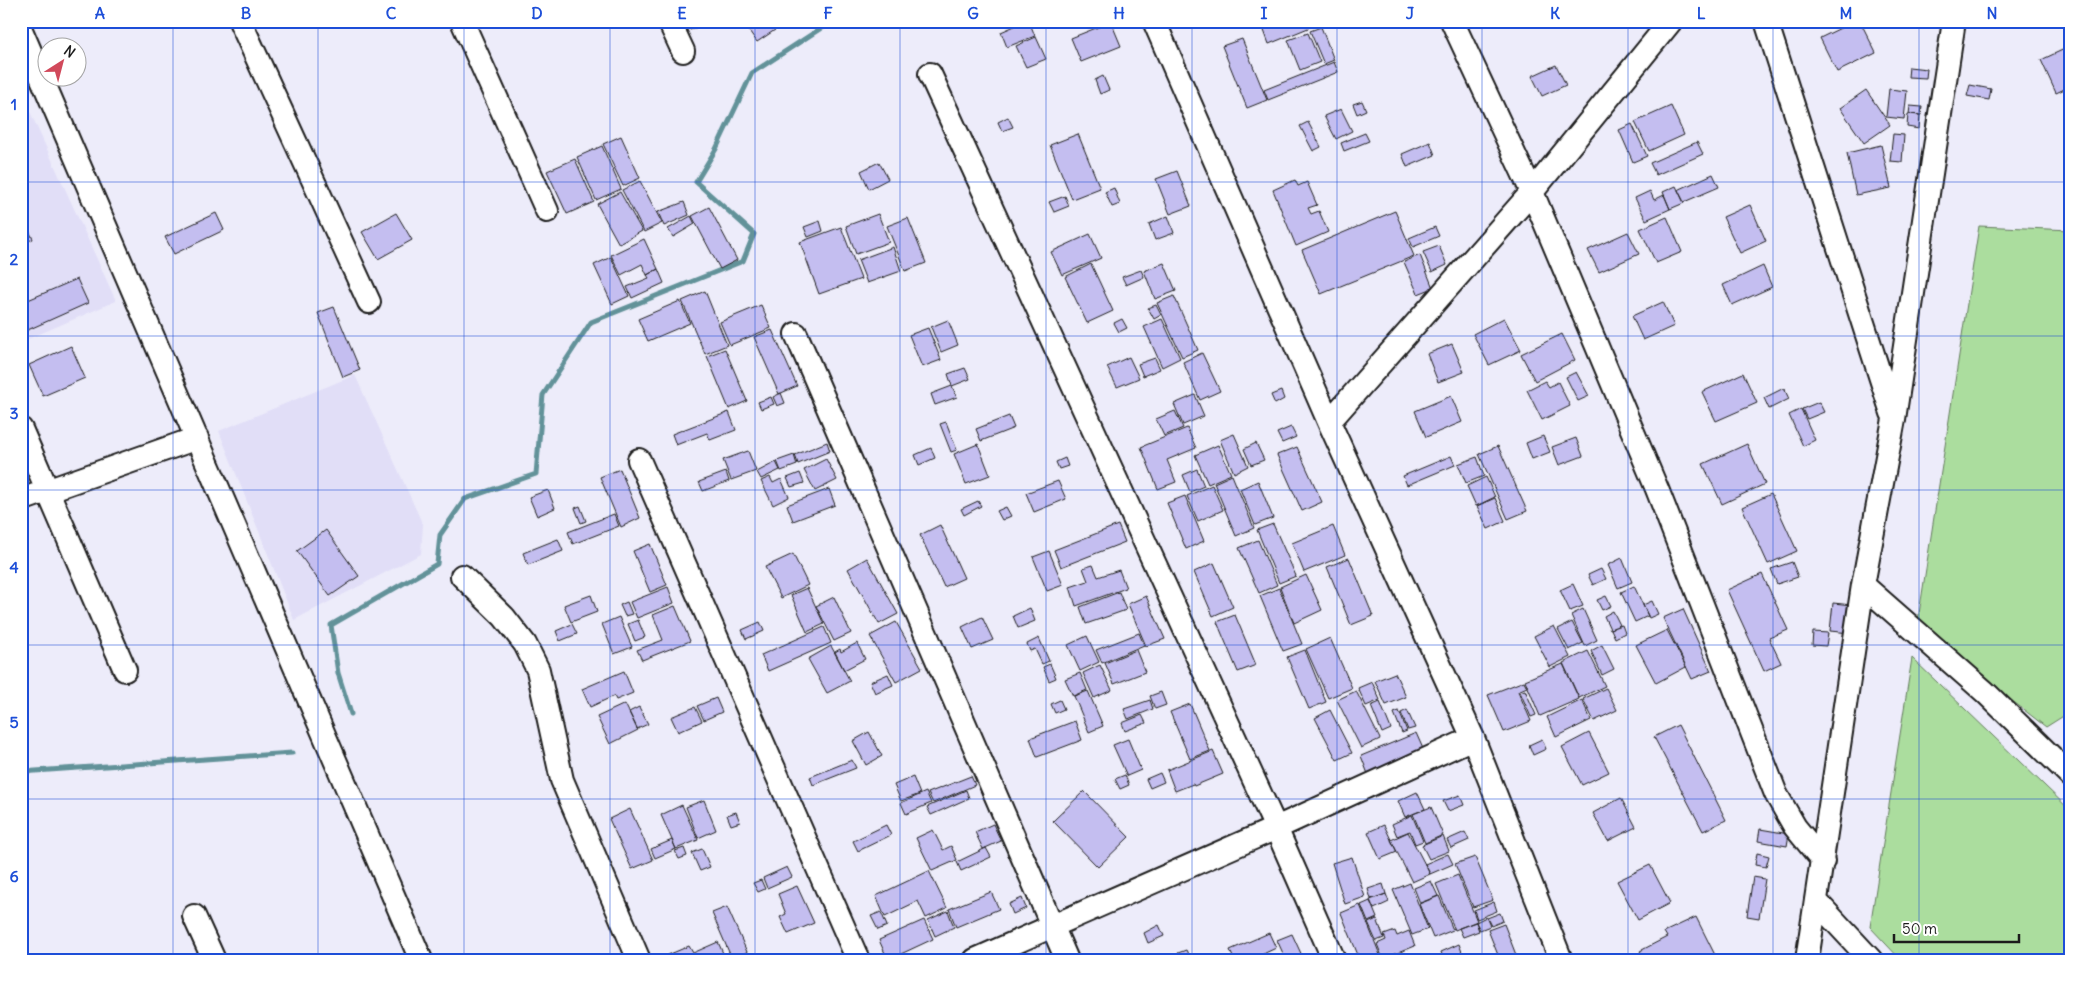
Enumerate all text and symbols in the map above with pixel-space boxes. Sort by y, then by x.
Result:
text: A [95,3,105,23]
text: B [241,3,252,23]
text: C [386,3,397,23]
text: D [531,3,543,23]
text: E [677,3,687,23]
text: F [823,3,833,23]
text: G [967,3,979,23]
text: H [1113,3,1125,23]
text: I [1261,3,1268,23]
text: J [1406,3,1415,23]
text: K [1550,3,1560,23]
text: L [1697,3,1706,23]
text: M [1840,3,1853,23]
text: N [1986,3,1998,23]
north arrow [38,38,88,88]
text: N [60,41,79,62]
text: 1 [11,94,17,114]
text: 2 [10,249,19,269]
text: 3 [9,403,19,423]
text: 4 [9,557,19,577]
text: 5 [9,712,19,732]
text: 6 [9,866,19,886]
scale bar [1894,911,2020,943]
text: 50 m [1902,919,1937,938]

